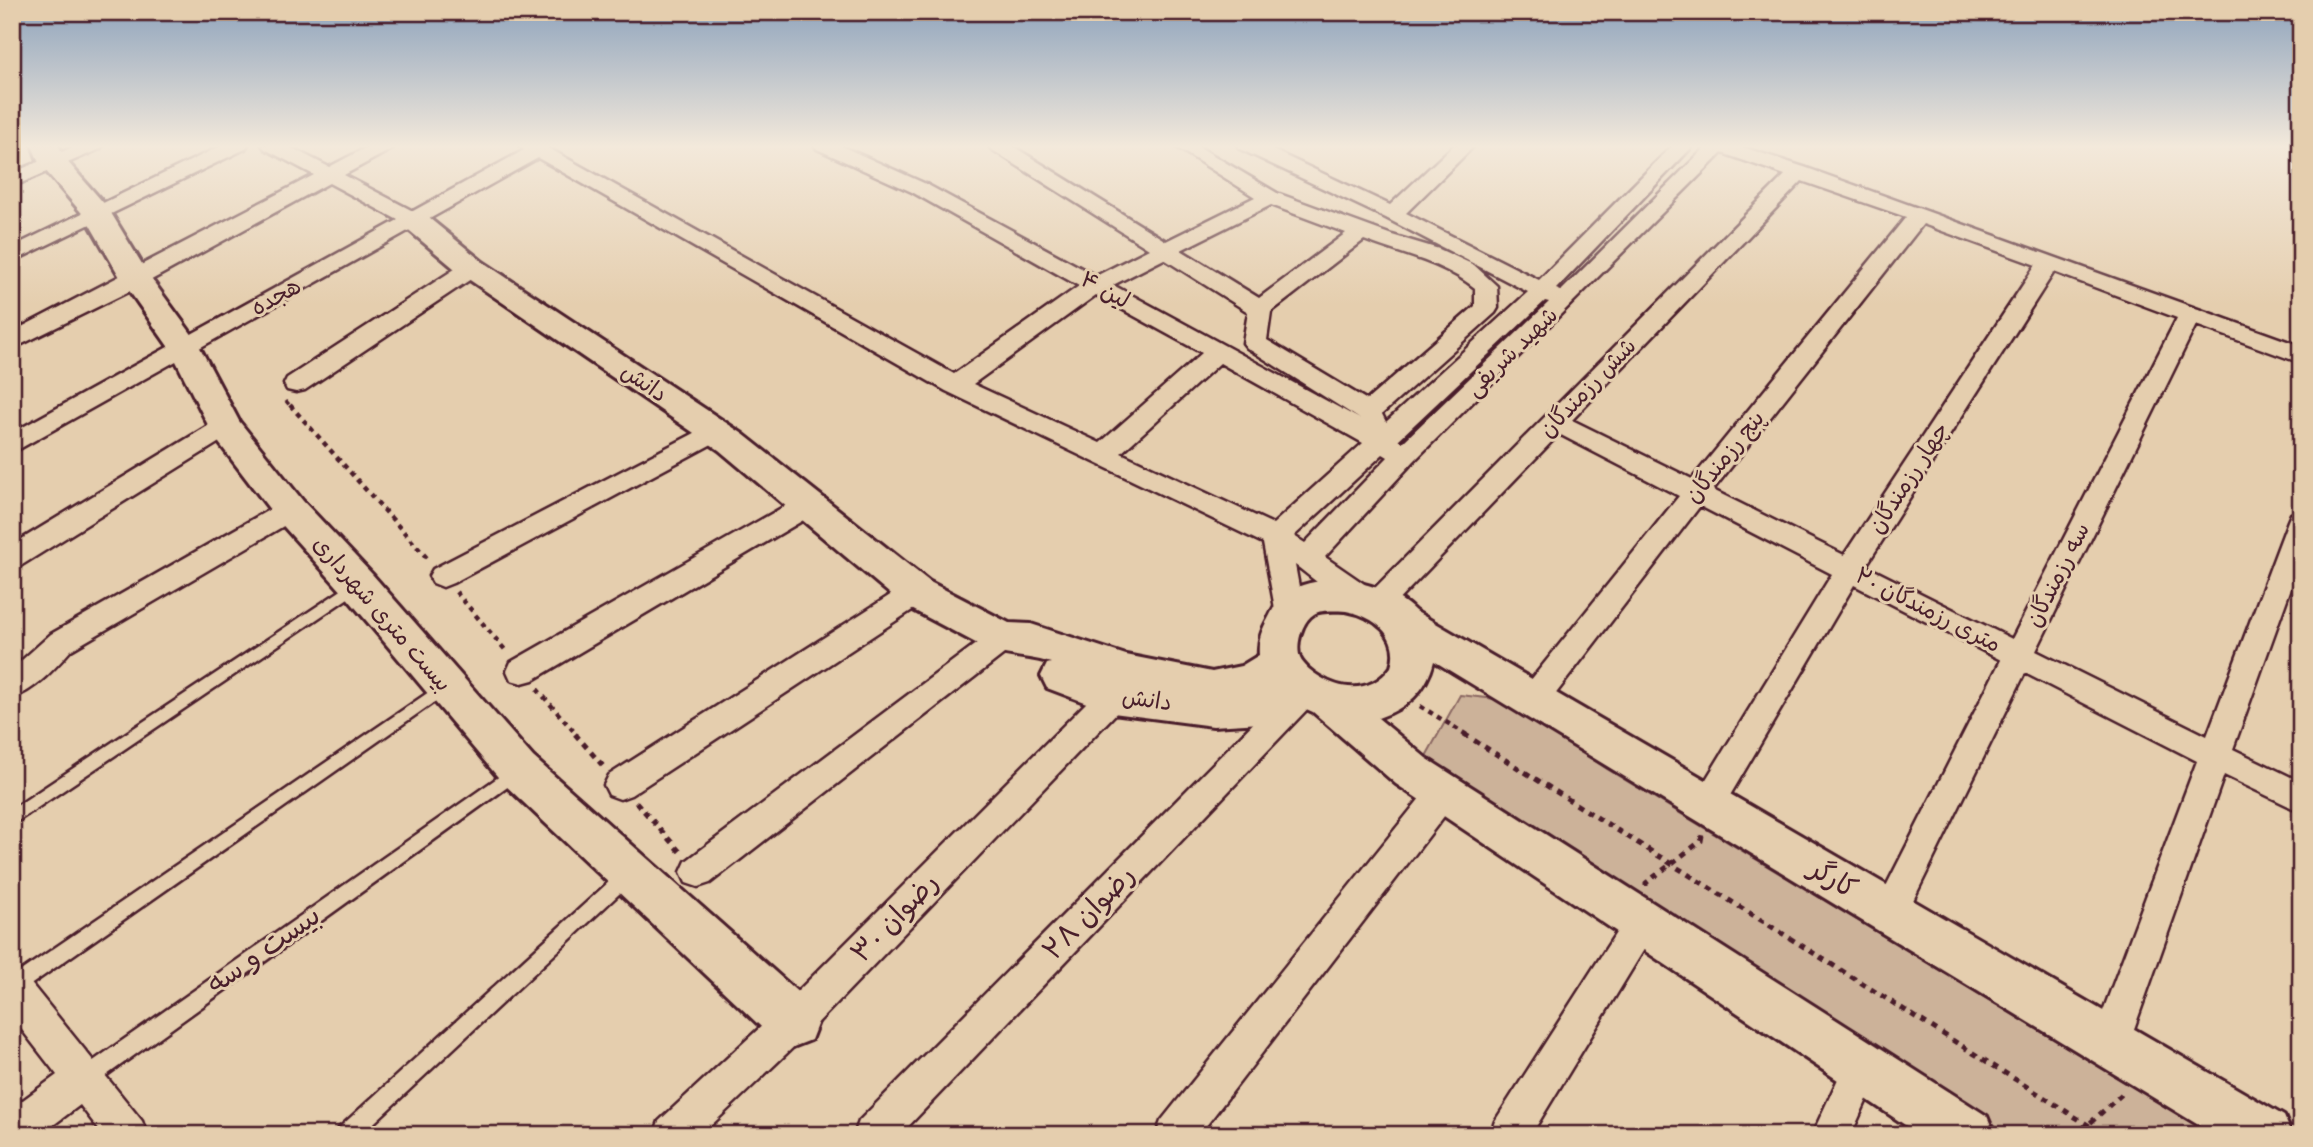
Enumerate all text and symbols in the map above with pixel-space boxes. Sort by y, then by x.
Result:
street label: لین ۴ [1075,265,1135,315]
street label: هجده [246,272,306,322]
street label: شهید شریفی [1460,301,1564,403]
street label: شش رزمندگان [1534,332,1642,444]
street label: دانش [615,357,673,409]
street label: پنج رزمندگان [1679,405,1772,510]
street label: چهار رزمندگان [1863,417,1955,539]
street label: سه رزمندگان [2020,518,2096,632]
street label: بیست متری شهرداری [307,530,457,698]
street label: ۲۰ متری رزمندگان [1850,561,2006,659]
street label: دانش [1120,683,1174,717]
street label: کارگر [1801,850,1864,906]
street label: رضوان ۲۸ [1036,859,1142,967]
street label: رضوان ۳۰ [844,866,946,970]
street label: بیست و سه [201,899,327,1001]

